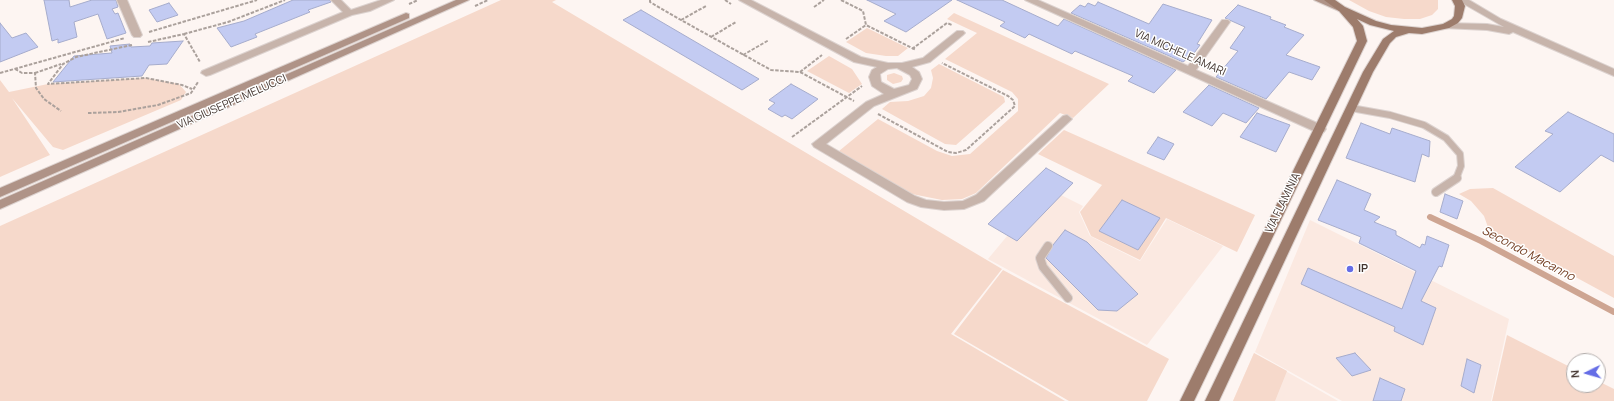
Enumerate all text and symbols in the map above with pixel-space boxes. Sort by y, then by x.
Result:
street label: VIA MICHELE AMARI [1132,27,1228,79]
street label: VIA GIUSEPPE MELUCCI [175,72,289,132]
street label: VIA FLAMINIA [1263,171,1303,235]
water label: Secondo Macanno [1479,223,1577,285]
place label: IP [1358,262,1368,276]
marker: IP [1345,264,1355,274]
north arrow [1566,353,1606,393]
text: N [1567,369,1582,379]

